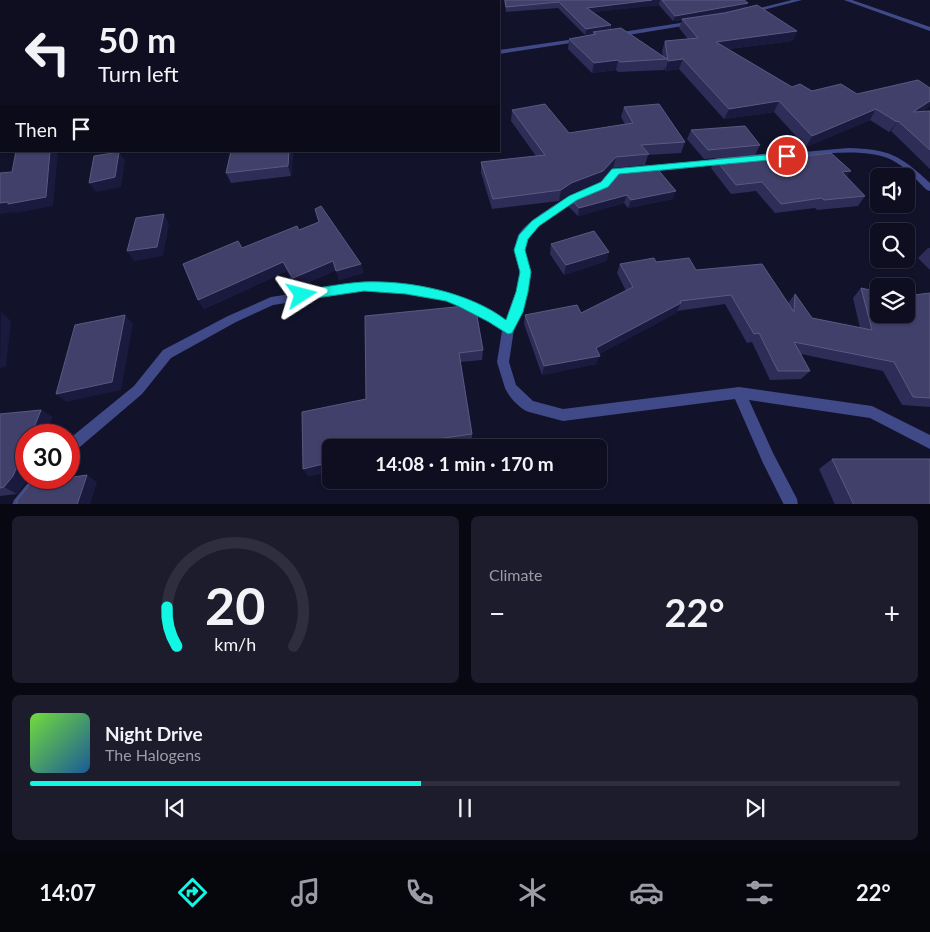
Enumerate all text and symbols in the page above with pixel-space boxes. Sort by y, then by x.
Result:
text: 50 m [98,18,176,60]
icon: left [15,20,80,85]
text: Turn left [98,60,179,87]
icon: arrive [67,115,95,143]
text: Then [15,118,57,141]
pin [766,135,808,177]
icon: arrive [773,142,801,170]
map controls [870,168,915,323]
button: sound [870,168,915,213]
button: search [870,223,915,268]
position arrow [275,268,327,320]
button: layers [870,278,915,323]
speed limit sign: 30 [15,424,80,489]
text: 14:08 · 1 min · 170 m [375,452,554,475]
text: Climate [489,565,542,584]
text: 20 [205,574,266,636]
text: 22° [665,589,724,635]
text: − [489,596,505,630]
text: + [884,596,900,630]
text: km/h [215,633,256,655]
text: Night Drive [105,722,203,745]
text: The Halogens [105,745,201,764]
icon: previous [161,794,189,822]
icon: pause [451,794,479,822]
icon: next [741,794,769,822]
icon: directions [175,875,210,910]
icon: music [288,875,323,910]
icon: phone [402,875,437,910]
icon: climate [515,875,550,910]
icon: car [629,875,664,910]
icon: filters [742,875,777,910]
text: 14:07 [39,879,96,906]
text: 22° [856,879,891,906]

